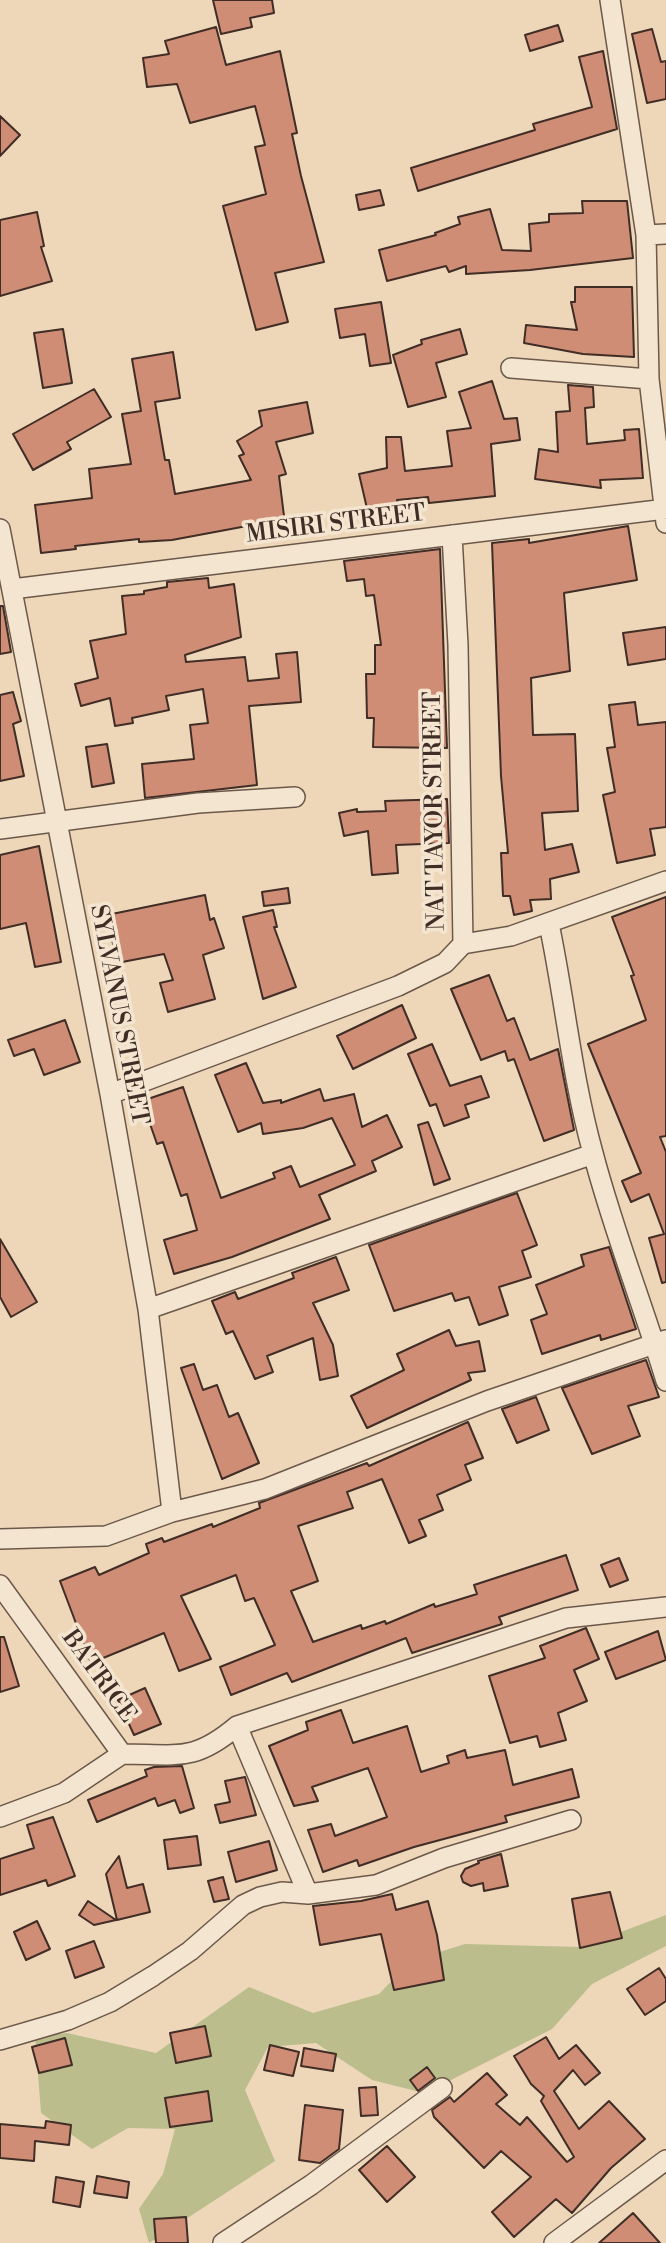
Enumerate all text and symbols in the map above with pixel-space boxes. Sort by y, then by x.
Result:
street label: MISIRI STREET [245,500,427,550]
street label: NAT TAYOR STREET [420,691,452,931]
street label: SYLVANUS STREET [82,902,154,1128]
street label: BATRICE [55,1625,141,1729]

